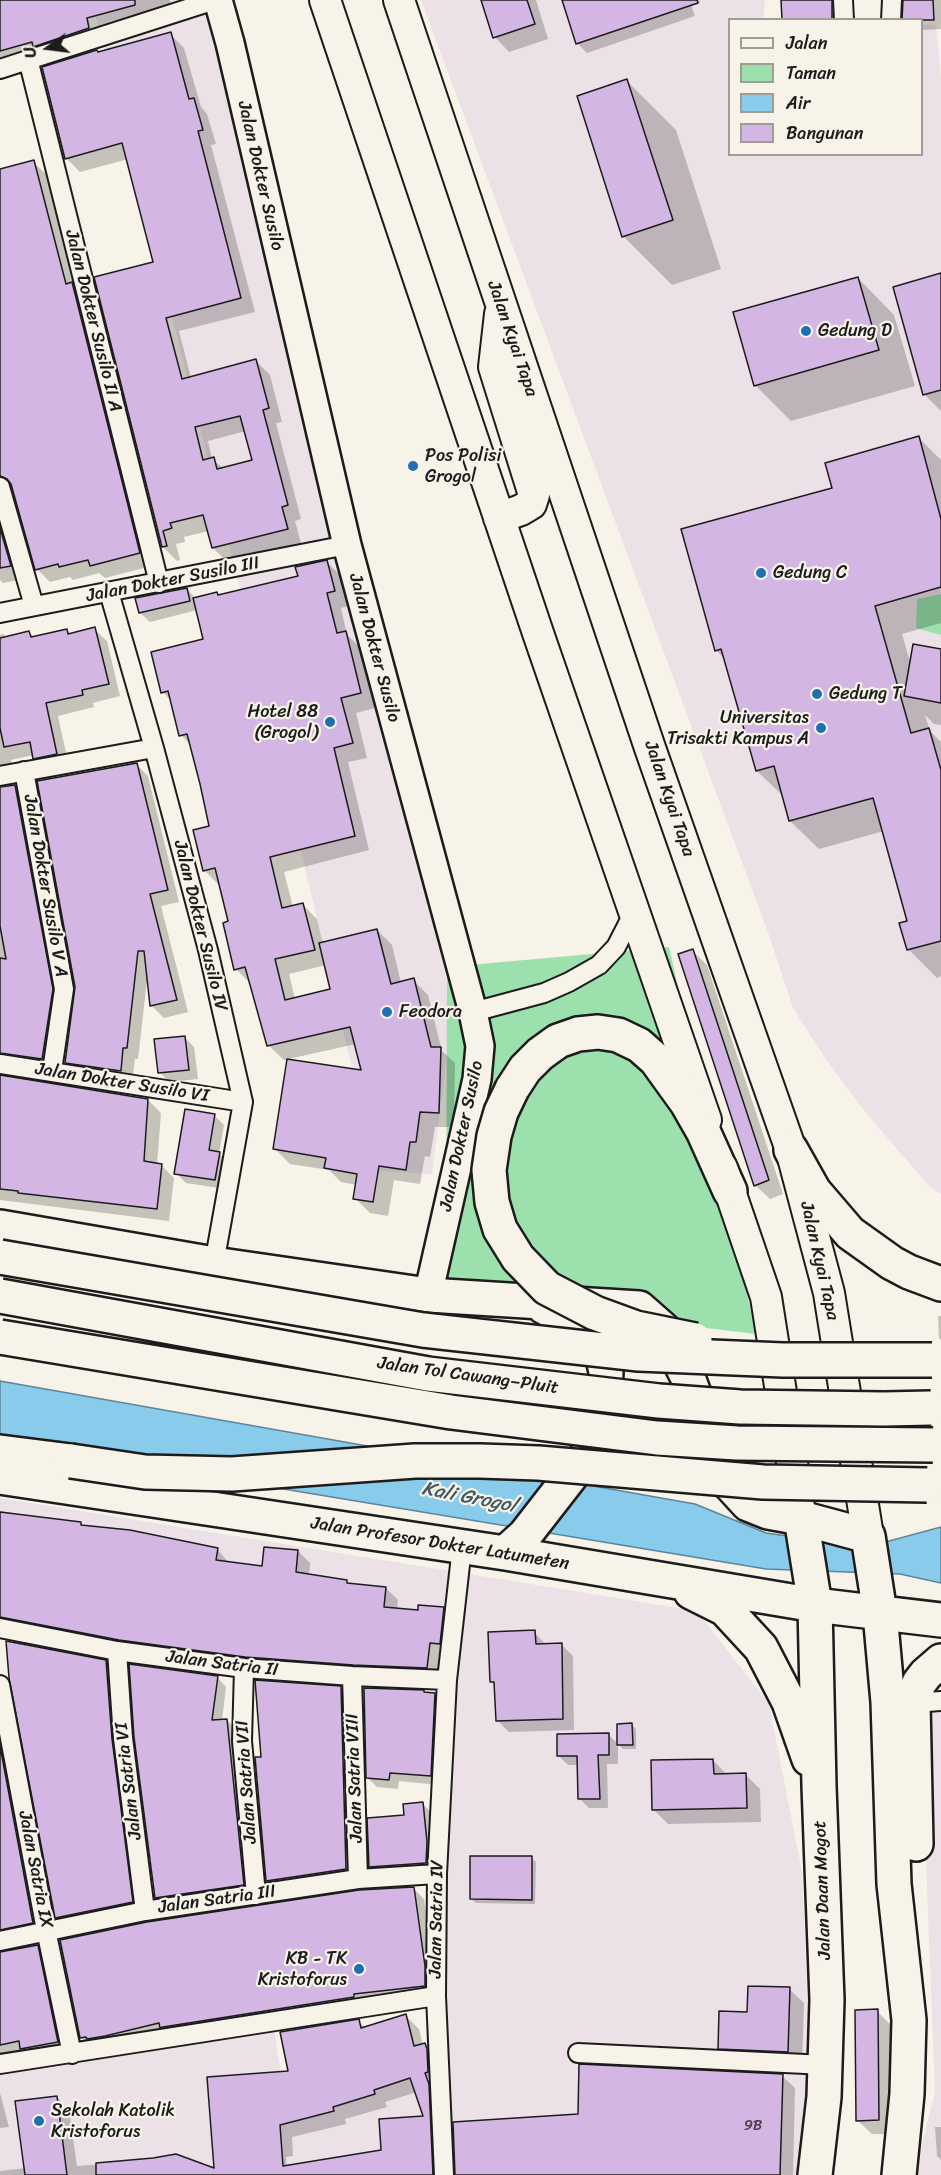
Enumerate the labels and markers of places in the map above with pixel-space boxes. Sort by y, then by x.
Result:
place label: Gedung D [818,320,892,342]
marker: Gedung D [799,324,813,338]
place label: Pos Polisi Grogol [425,445,501,488]
marker: Pos Polisi Grogol [406,459,420,473]
place label: Gedung C [773,562,847,584]
marker: Gedung C [754,566,768,580]
place label: Gedung T [829,683,902,705]
marker: Gedung T [810,687,824,701]
place label: Hotel 88 (Grogol) [247,701,318,744]
place label: Universitas Trisakti Kampus A [667,707,809,750]
marker: Hotel 88 (Grogol) [323,715,337,729]
marker: Universitas Trisakti Kampus A [814,721,828,735]
place label: Feodora [399,1001,462,1023]
marker: Feodora [380,1005,394,1019]
place label: KB - TK Kristoforus [258,1948,347,1990]
marker: KB - TK Kristoforus [352,1962,366,1976]
place label: Sekolah Katolik Kristoforus [51,2100,175,2142]
marker: Sekolah Katolik Kristoforus [32,2114,46,2128]

